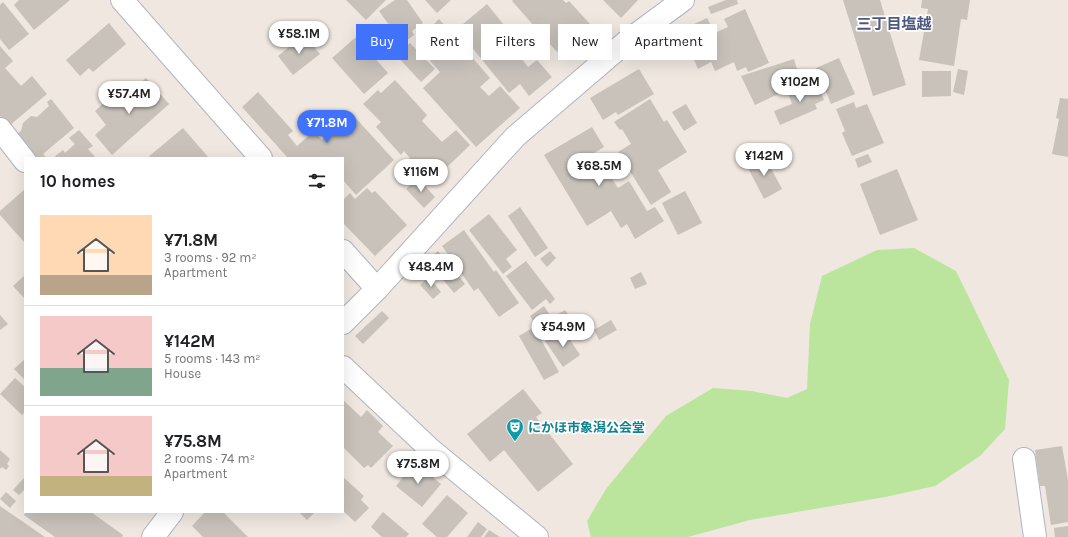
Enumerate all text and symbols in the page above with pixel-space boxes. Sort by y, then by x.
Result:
district label: 三丁目塩越 [856,15,932,33]
pin: ¥58.1M [266,21,332,55]
chip: Buy [356,24,408,60]
chip: Rent [416,24,473,60]
chip: Filters [481,24,550,60]
chip: New [558,24,612,60]
chip: Apartment [620,24,717,60]
text: ¥58.1M [278,26,320,41]
pin: ¥102M [772,69,828,103]
text: ¥102M [780,74,820,89]
pin: ¥57.4M [96,81,162,115]
text: ¥57.4M [107,86,151,101]
pin: ¥71.8M [294,110,360,144]
text: ¥71.8M [306,115,348,130]
pin: ¥142M [736,143,792,177]
text: ¥142M [744,148,784,163]
pin: ¥68.5M [566,153,632,187]
text: ¥68.5M [576,158,622,173]
pin: ¥116M [393,159,449,193]
text: ¥116M [403,164,439,179]
icon: filters [306,170,328,192]
text: 10 homes [40,171,115,191]
text: ¥71.8M [164,230,218,250]
icon: home [72,231,120,279]
text: 3 rooms · 92 m² [164,250,257,265]
pin: ¥48.4M [398,254,464,288]
text: ¥48.4M [408,259,454,274]
text: Apartment [164,265,227,280]
pin: ¥54.9M [530,314,596,348]
text: ¥54.9M [540,319,586,334]
text: ¥142M [164,331,215,351]
icon: home [72,332,120,380]
text: 5 rooms · 143 m² [164,351,261,366]
text: House [164,366,201,381]
theatre icon: にかほ市象潟公会堂 [505,417,525,442]
place label: にかほ市象潟公会堂 [528,420,645,435]
text: ¥75.8M [164,431,222,451]
icon: home [72,432,120,480]
text: 2 rooms · 74 m² [164,451,255,466]
pin: ¥75.8M [385,451,451,485]
text: ¥75.8M [396,456,440,471]
text: Apartment [164,466,227,481]

